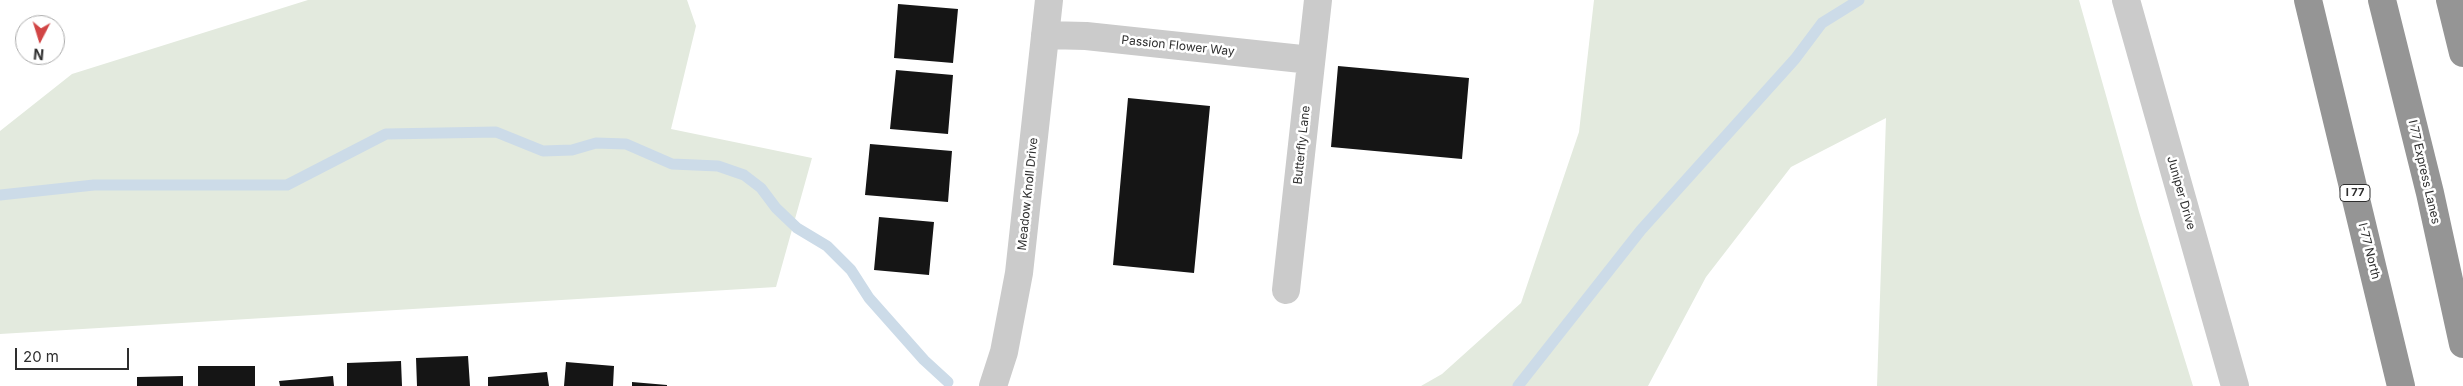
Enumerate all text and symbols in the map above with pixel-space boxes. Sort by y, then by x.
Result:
north arrow [15,15,65,65]
street label: Passion Flower Way [1121,33,1235,59]
text: N [33,46,45,63]
street label: Butterfly Lane [1291,105,1313,185]
street label: I 77 Express Lanes [2405,119,2443,225]
street label: Meadow Knoll Drive [1015,137,1041,251]
street label: Juniper Drive [2164,155,2198,231]
road number: I 77 [2340,184,2370,202]
street label: I-77 North [2355,221,2383,281]
scale bar [18,338,131,370]
text: 20 m [23,347,59,366]

